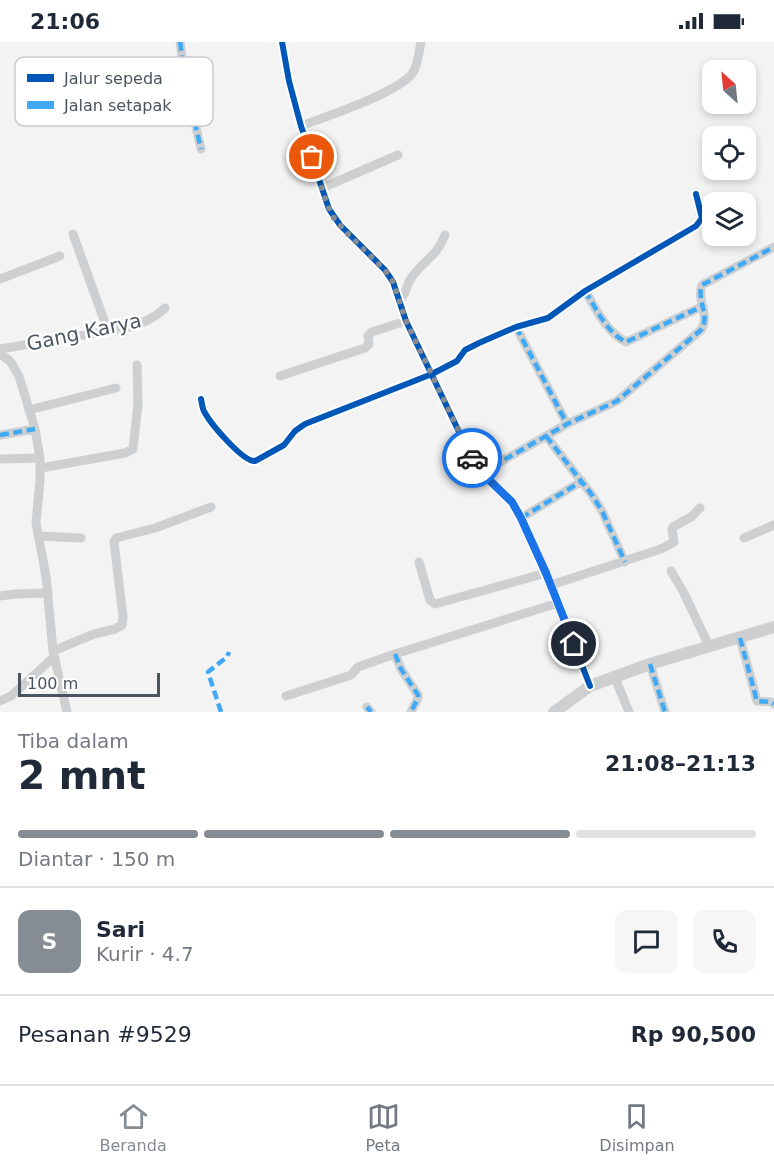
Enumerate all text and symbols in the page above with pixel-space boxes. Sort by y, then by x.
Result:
text: 21:06 [30,9,100,34]
legend [15,57,213,126]
north arrow [702,60,756,114]
map controls [702,60,756,246]
text: Jalur sepeda [63,69,163,88]
text: Jalan setapak [63,96,172,115]
button: locate [702,126,756,180]
pin [286,131,337,182]
icon: bag [295,140,328,173]
button: layers [702,192,756,246]
street label: Gang Karya [24,308,144,356]
courier [442,428,502,488]
icon: car [456,442,489,475]
pin [548,618,599,669]
icon: home [557,627,590,660]
scale bar [18,670,160,698]
text: 100 m [27,674,78,693]
text: Tiba dalam [18,729,129,753]
text: 21:08–21:13 [605,751,756,776]
text: 2 mnt [18,753,146,798]
text: Diantar · 150 m [18,847,175,871]
button: chat [615,910,678,973]
button: phone [693,910,756,973]
text: Sari [96,917,145,942]
text: S [42,929,57,954]
text: Kurir · 4.7 [96,942,194,966]
text: Pesanan #9529 [18,1022,192,1047]
text: Rp 90,500 [631,1022,756,1047]
tab: Beranda [99,1100,167,1155]
tab: Peta [366,1100,401,1155]
tab: Disimpan [599,1100,675,1155]

